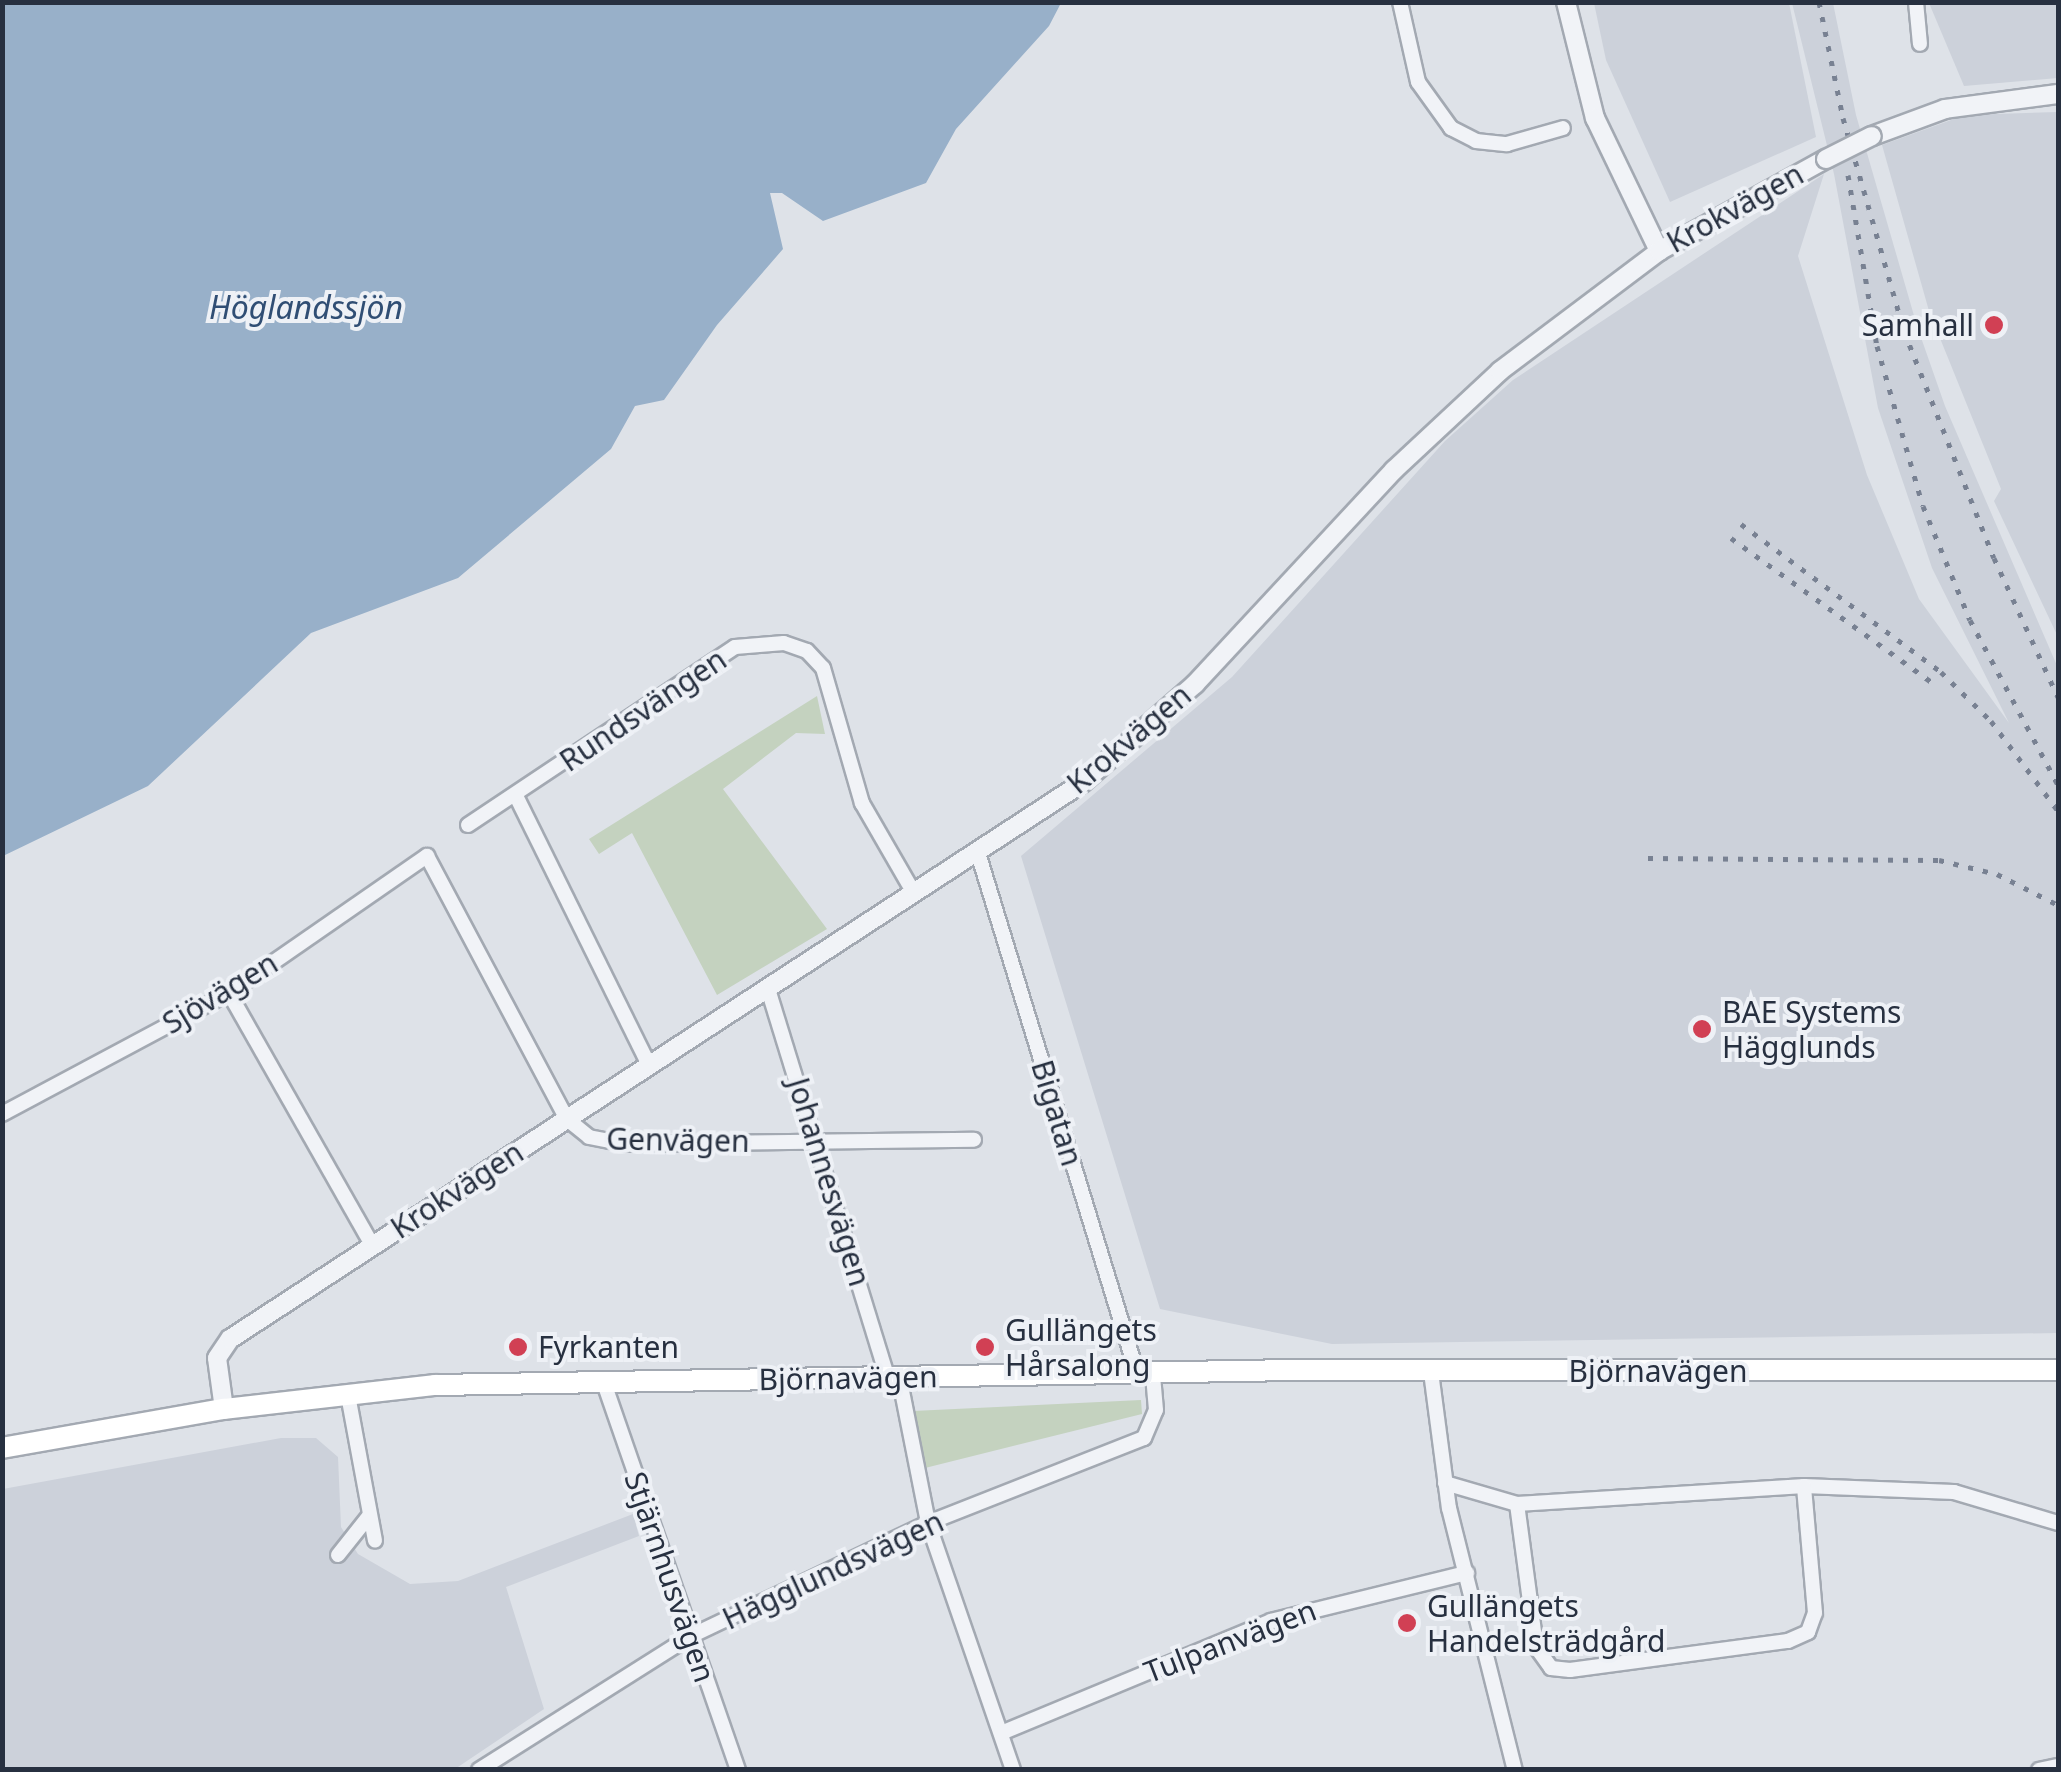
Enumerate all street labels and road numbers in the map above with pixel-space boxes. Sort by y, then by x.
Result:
street label: Krokvägen [1660,156,1810,260]
street label: Rundsvängen [553,641,733,779]
street label: Krokvägen [1060,677,1198,801]
street label: Sjövägen [156,945,284,1041]
street label: Bigatan [1024,1056,1090,1170]
street label: Johannesvägen [780,1073,878,1291]
street label: Genvägen [606,1121,750,1159]
street label: Krokvägen [384,1134,530,1246]
street label: Björnavägen [1568,1353,1748,1389]
street label: Björnavägen [758,1358,938,1398]
street label: Stjärnhusvägen [617,1467,723,1687]
street label: Hägglundsvägen [717,1503,949,1637]
street label: Tulpanvägen [1139,1592,1321,1690]

